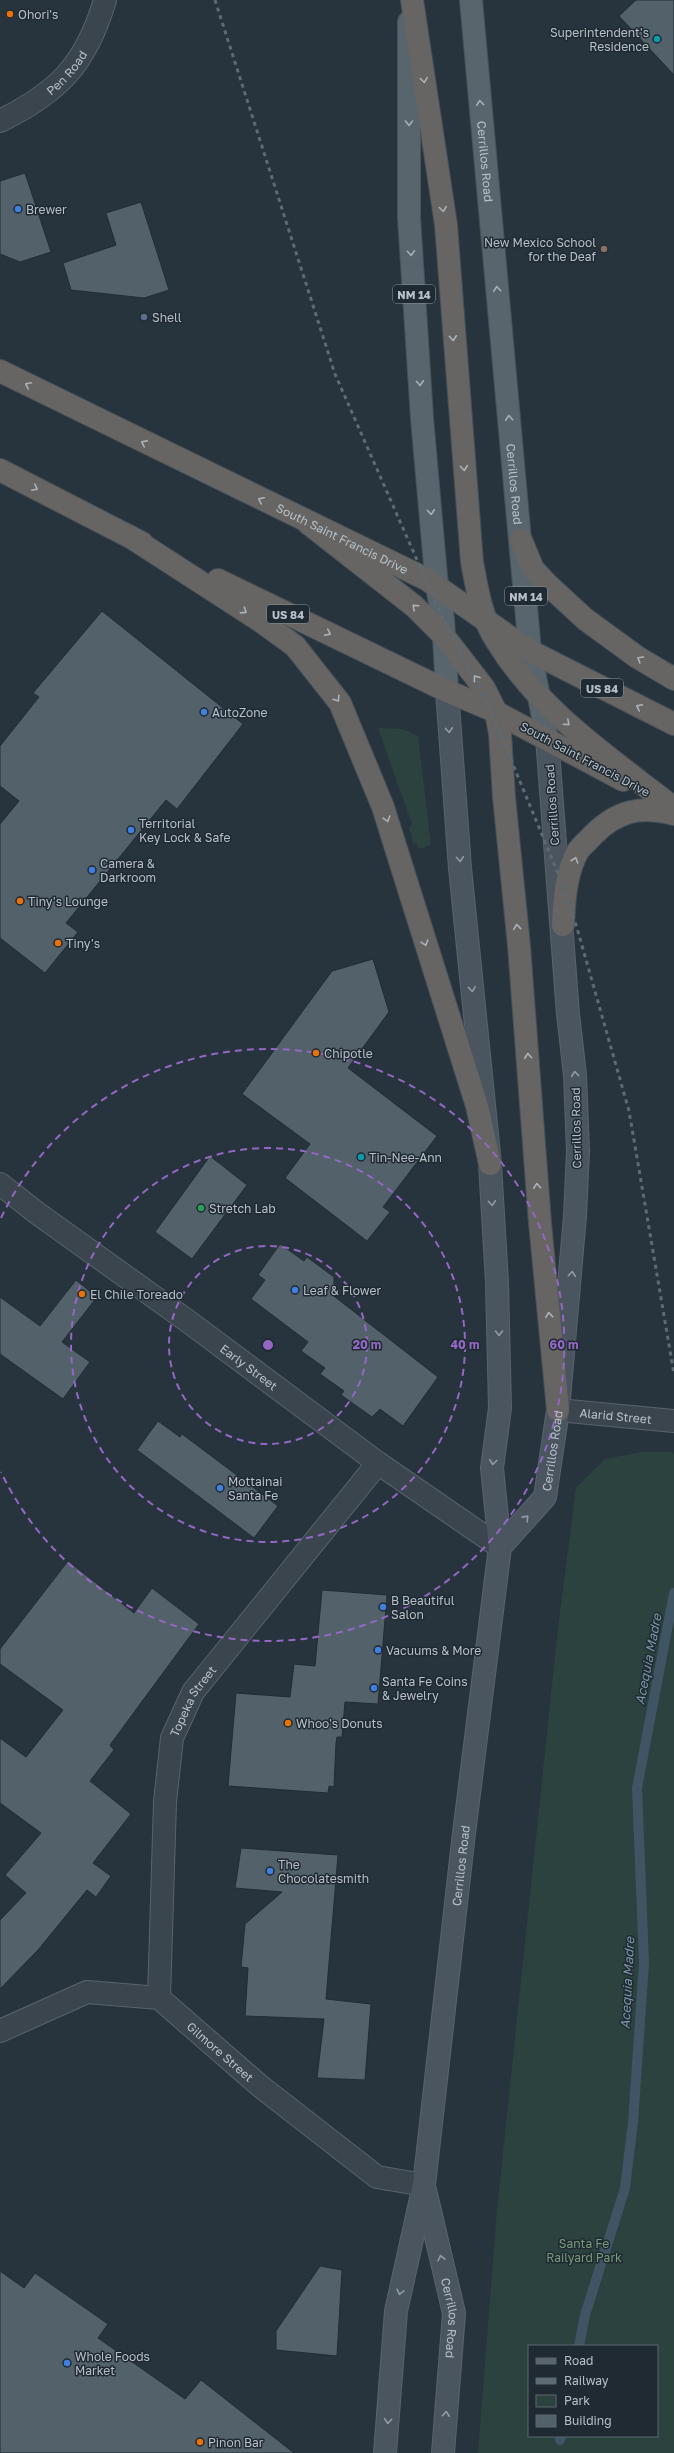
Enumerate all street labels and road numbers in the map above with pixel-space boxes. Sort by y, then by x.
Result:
street label: Pen Road [43,48,90,98]
street label: Cerrillos Road [474,120,497,203]
road number: NM 14 [393,285,435,303]
street label: Cerrillos Road [504,443,526,525]
street label: South Saint Francis Drive [274,500,411,577]
road number: NM 14 [505,587,547,605]
road number: US 84 [267,605,309,623]
road number: US 84 [581,679,623,697]
street label: South Saint Francis Drive [518,718,652,800]
street label: Cerrillos Road [542,764,562,846]
street label: Cerrillos Road [568,1087,584,1169]
street label: Early Street [217,1341,281,1393]
street label: Alarid Street [579,1405,653,1426]
street label: Cerrillos Road [538,1409,565,1492]
street label: Topeka Street [166,1662,219,1739]
street label: Cerrillos Road [448,1824,472,1907]
street label: Gilmore Street [184,2018,257,2085]
street label: Cerrillos Road [438,2276,462,2359]

